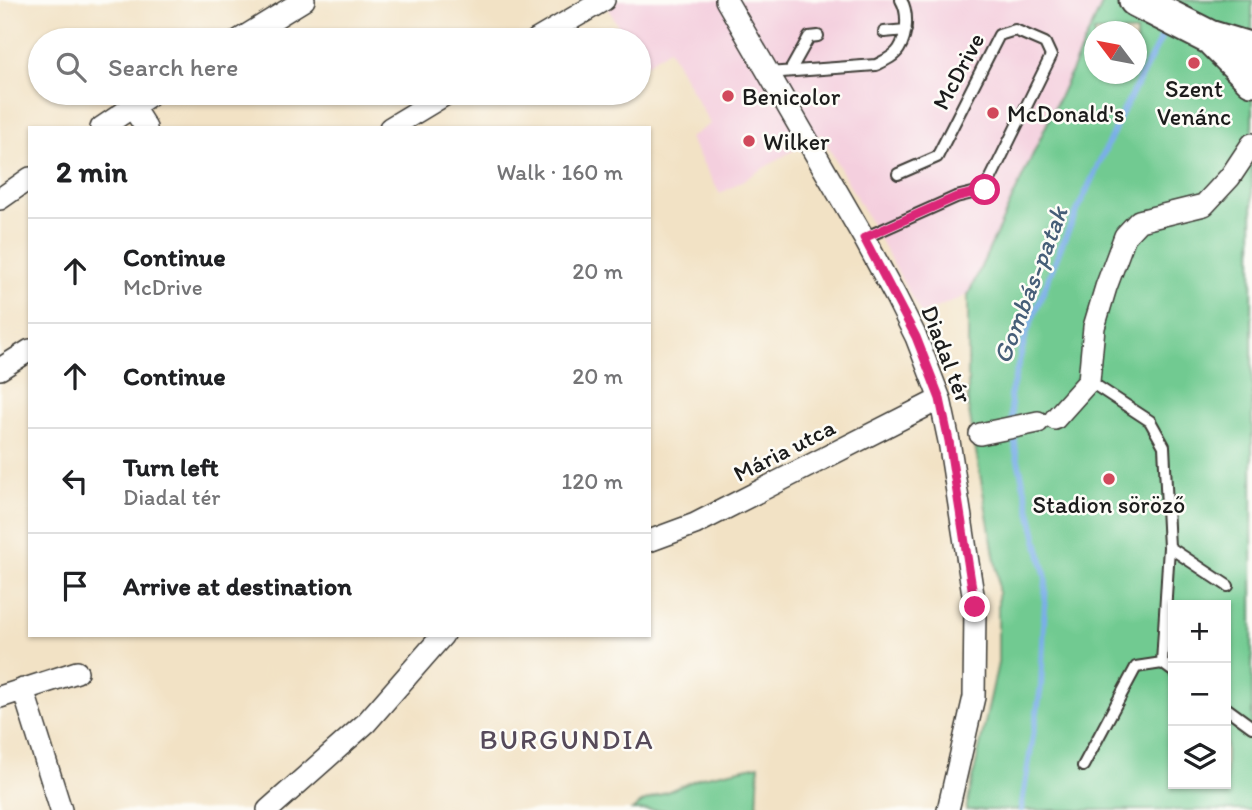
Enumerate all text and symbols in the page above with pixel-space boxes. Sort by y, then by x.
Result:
north arrow [1084,21,1147,84]
search box [28,28,651,105]
street label: McDrive [926,28,990,114]
icon: search [52,48,90,86]
text: Search here [108,51,238,83]
marker: Szent Venánc [1186,55,1202,71]
place label: Szent Venánc [1157,74,1231,131]
place label: Benicolor [742,82,841,111]
marker: Benicolor [720,88,736,104]
place label: McDonald's [1007,99,1124,128]
marker: McDonald's [985,105,1001,121]
place label: Wilker [763,127,830,156]
marker: Wilker [741,133,757,149]
text: 2 min [56,153,127,190]
text: Walk · 160 m [497,158,623,186]
route start [969,174,1000,205]
water label: Gombás-patak [985,201,1075,368]
text: Continue [123,241,226,273]
icon: ahead [56,252,94,290]
text: 20 m [572,257,623,285]
text: McDrive [123,273,203,301]
street label: Diadal tér [915,301,979,407]
icon: ahead [56,357,94,395]
text: Continue [123,360,226,392]
text: 20 m [572,362,623,390]
street label: Mária utca [728,412,840,488]
text: Turn left [123,451,219,483]
icon: left [56,462,94,500]
text: 120 m [562,467,623,495]
marker: Stadion söröző [1101,471,1117,487]
text: Diadal tér [123,483,221,511]
place label: Stadion söröző [1032,490,1186,519]
icon: arrive [56,567,94,605]
text: Arrive at destination [123,570,352,602]
route end [959,591,990,622]
map controls [1168,600,1231,789]
button: + [1168,600,1231,663]
button: − [1168,663,1231,726]
district label: BURGUNDIA [479,722,655,756]
button: layers [1168,726,1231,789]

